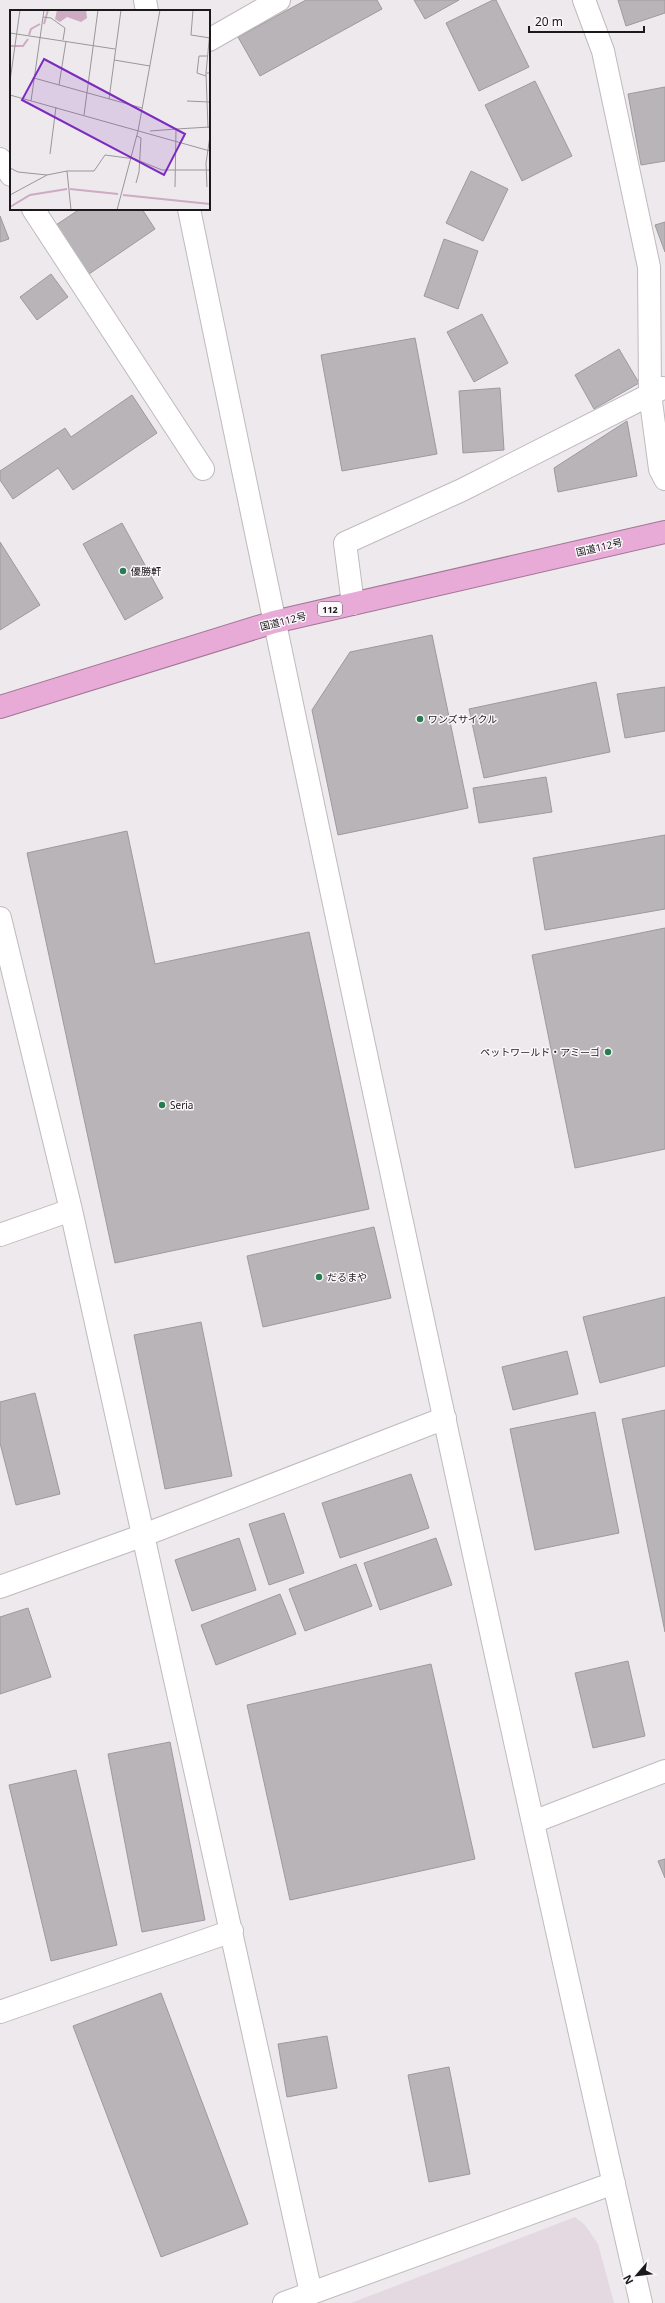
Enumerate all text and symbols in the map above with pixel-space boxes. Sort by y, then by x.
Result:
scale bar [529,8,644,34]
inset map [10,10,210,210]
text: 20 m [535,13,563,30]
street label: 国道112号 [574,535,624,559]
place label: 優勝軒 [130,564,161,578]
marker: 優勝軒 [118,566,128,576]
road number: 112 [318,602,342,616]
street label: 国道112号 [258,609,308,633]
place label: ワンズサイクル [428,712,497,726]
marker: ワンズサイクル [415,714,425,724]
place label: ペットワールド・アミーゴ [480,1045,600,1059]
marker: ペットワールド・アミーゴ [603,1047,613,1057]
place label: Seria [170,1098,193,1112]
marker: Seria [157,1100,167,1110]
place label: だるまや [327,1270,367,1284]
marker: だるまや [314,1272,324,1282]
north arrow [617,2255,657,2295]
text: N [619,2272,636,2287]

